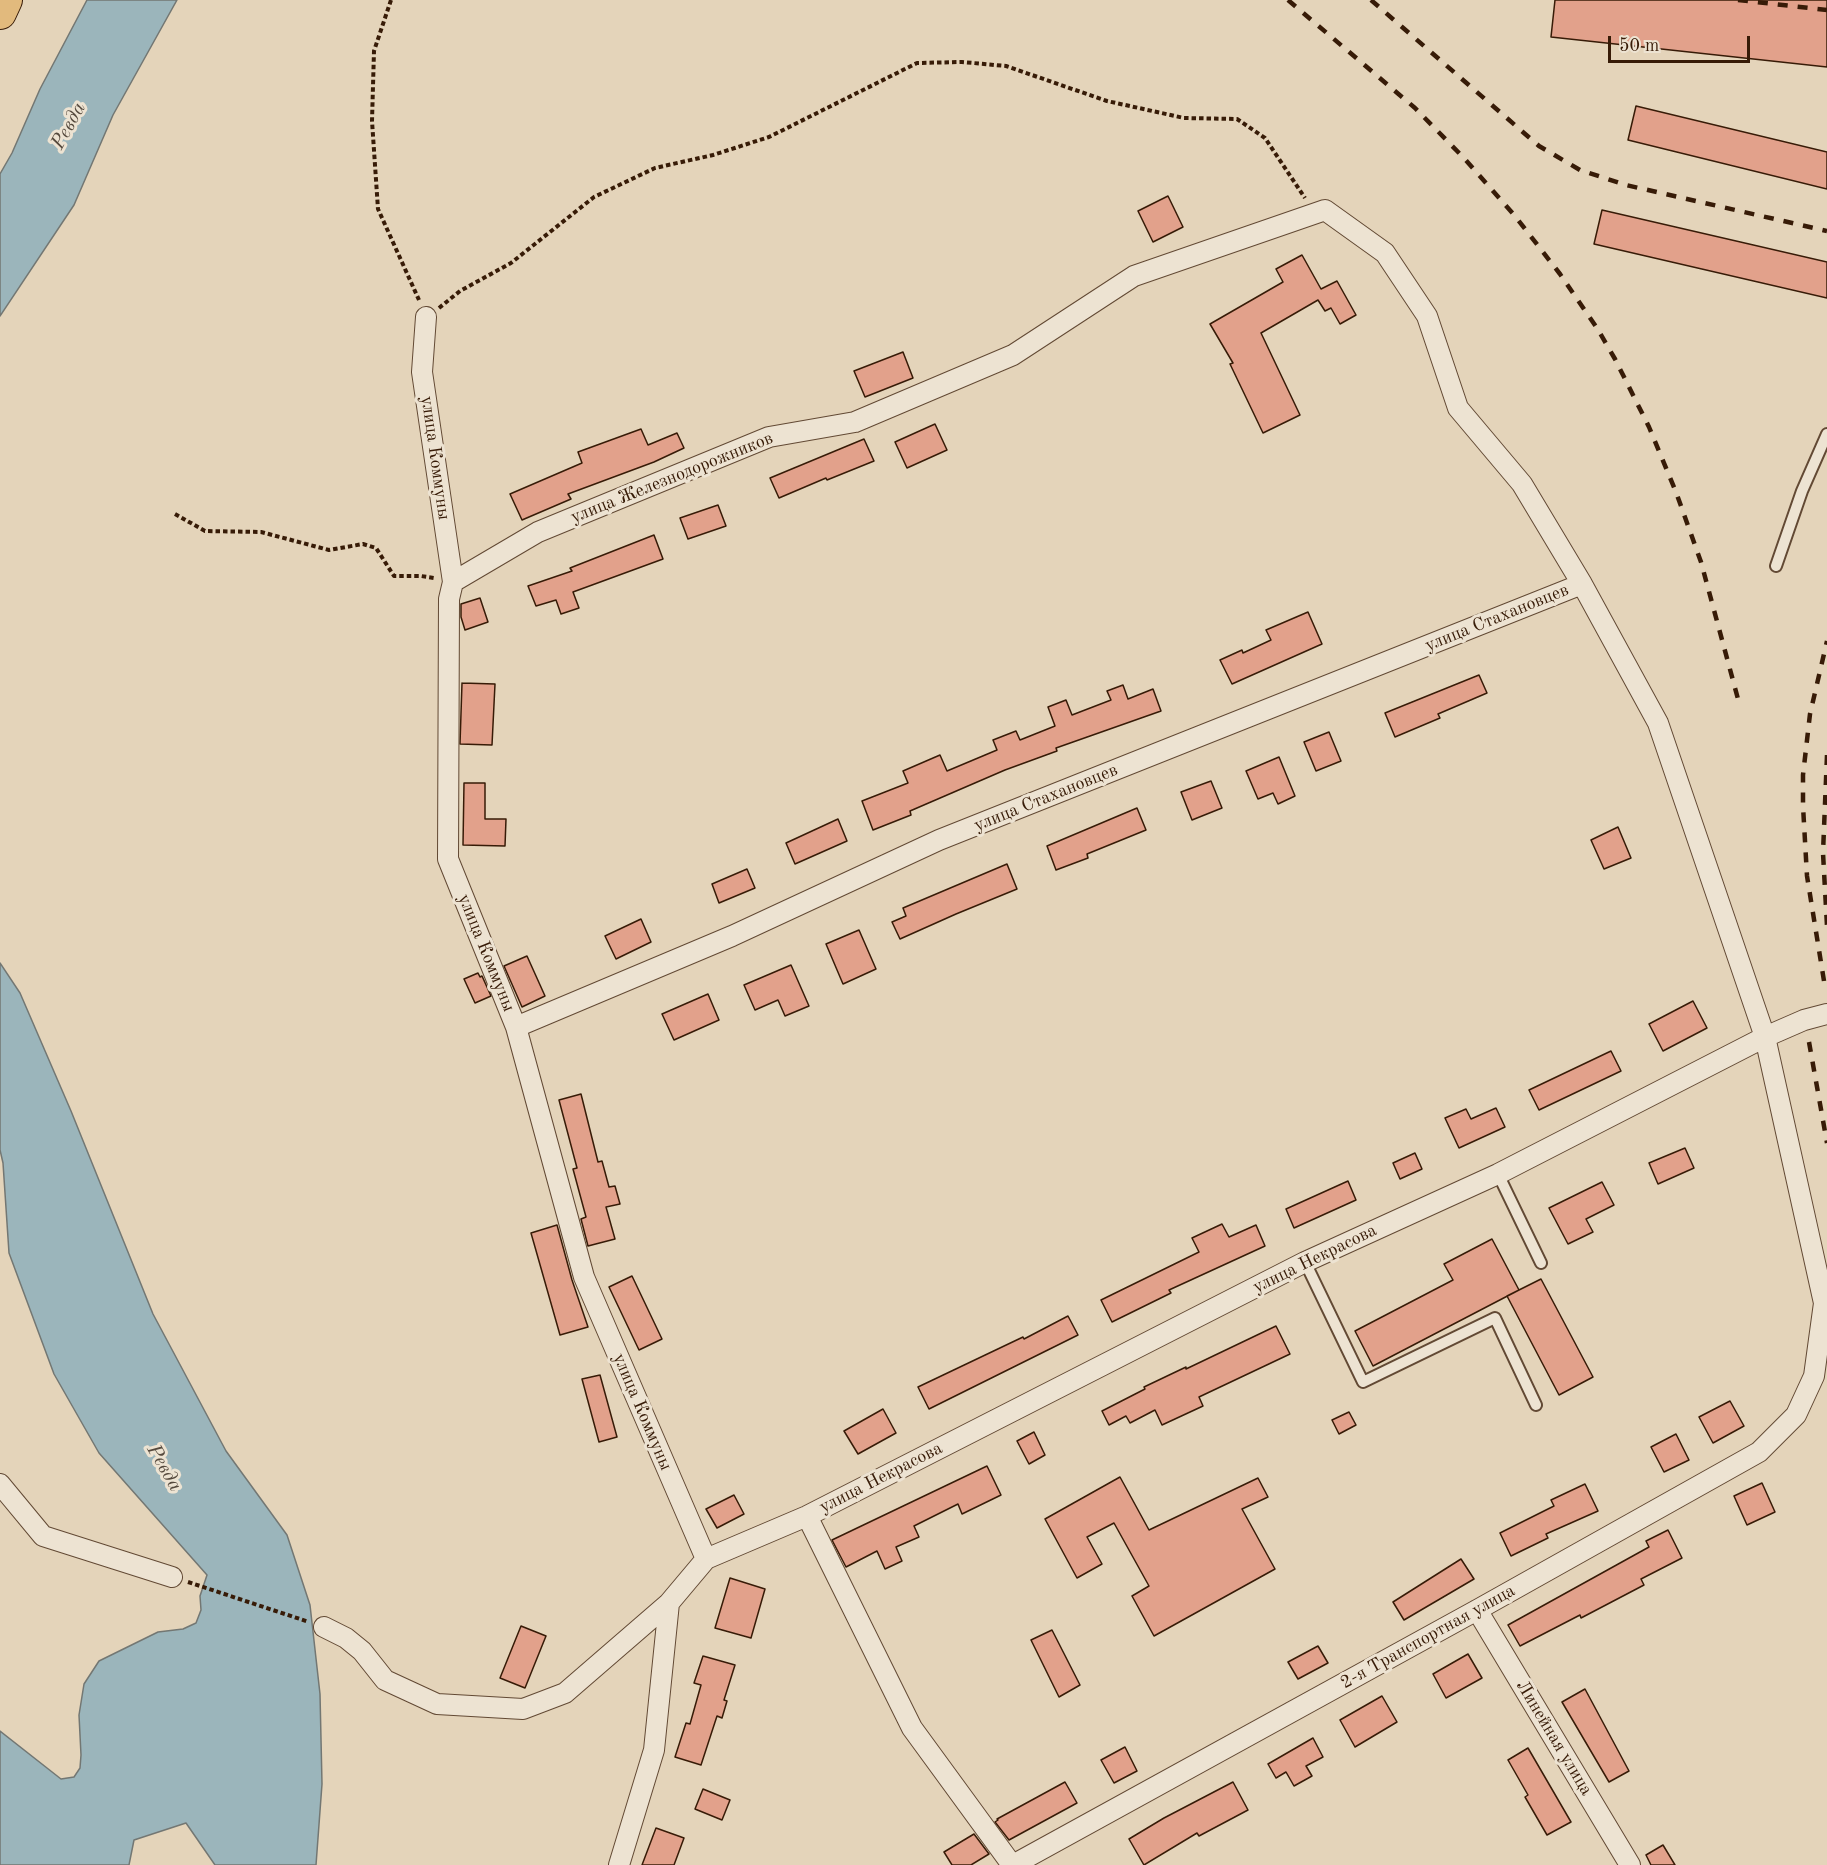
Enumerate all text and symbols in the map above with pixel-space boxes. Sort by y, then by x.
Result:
scale bar [1611,24,1754,62]
text: 50 m [1619,37,1659,55]
water label: Ревда [46,98,92,154]
street label: улица Коммуны [416,395,454,521]
street label: улица Железнодорожников [568,428,776,528]
street label: улица Стахановцев [1422,579,1572,657]
street label: улица Стахановцев [971,759,1121,837]
street label: улица Коммуны [453,891,519,1015]
street label: улица Некрасова [1250,1220,1380,1298]
street label: улица Коммуны [608,1350,676,1474]
street label: улица Некрасова [816,1438,946,1518]
water label: Ревда [141,1440,187,1496]
street label: 2-я Транспортная улица [1337,1580,1519,1694]
street label: Линейная улица [1511,1676,1597,1800]

